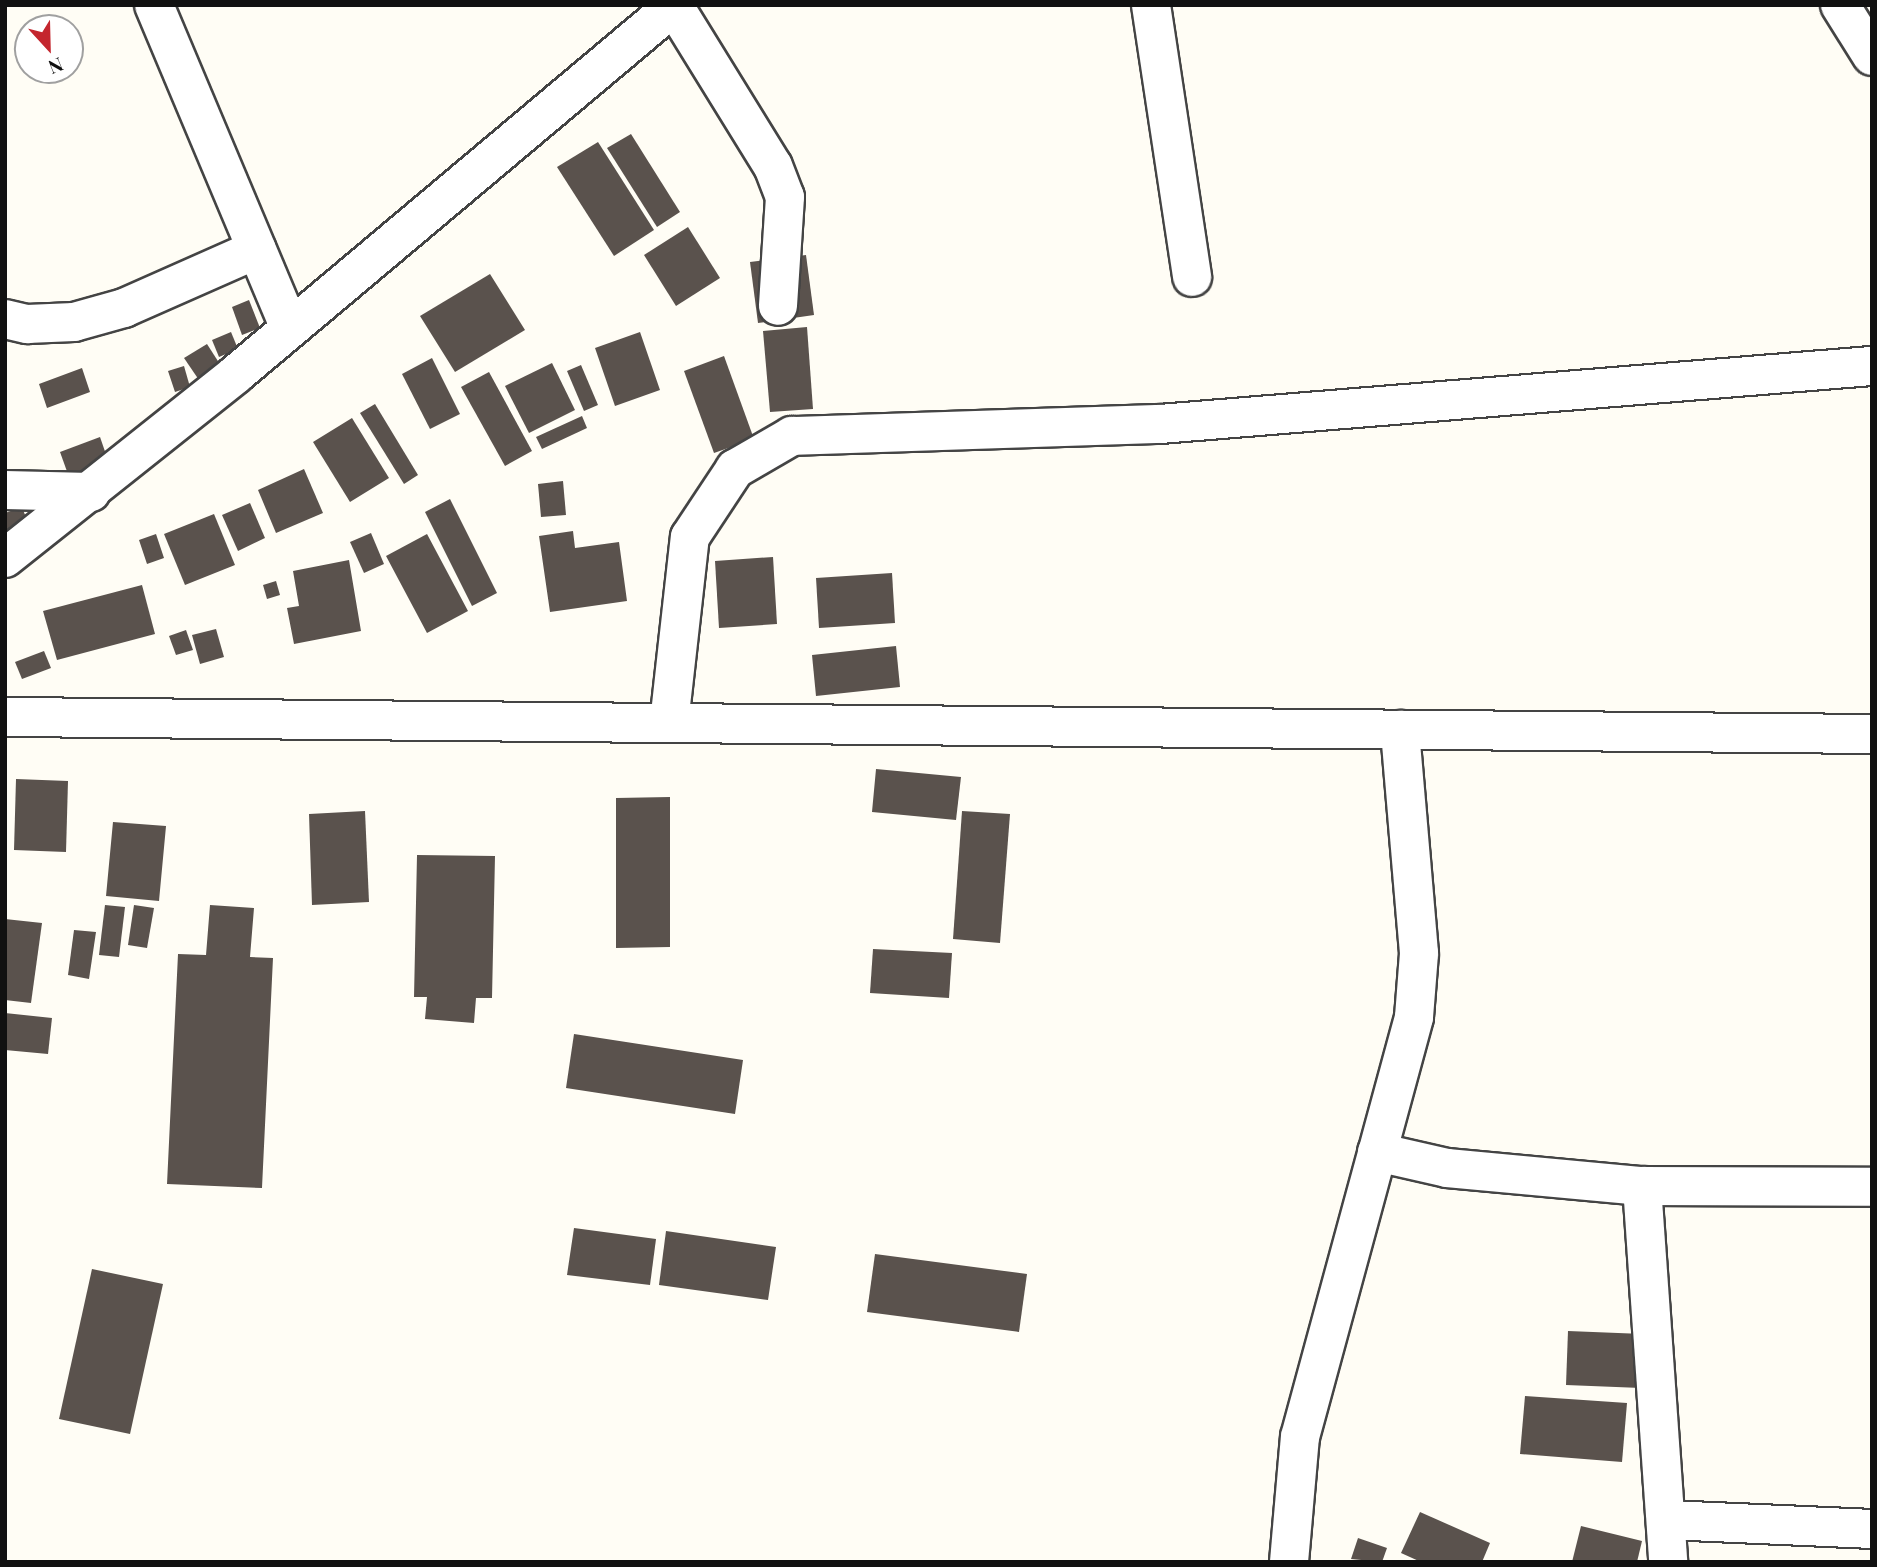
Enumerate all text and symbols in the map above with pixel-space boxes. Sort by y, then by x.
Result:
north arrow [14,14,84,84]
text: N [45,52,67,81]

